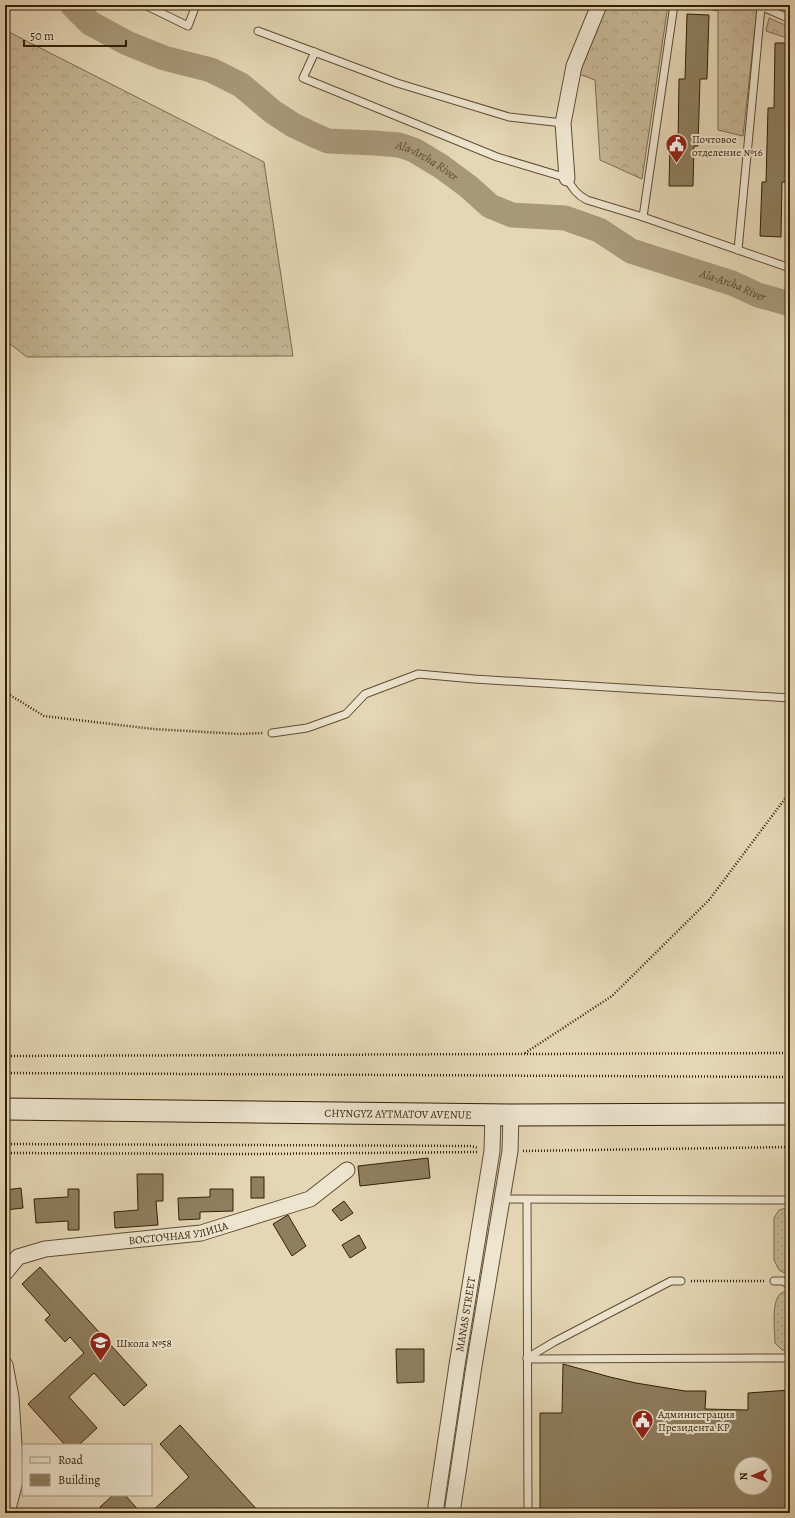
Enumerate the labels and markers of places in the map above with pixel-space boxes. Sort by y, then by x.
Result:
public building icon: Почтовое отделение №16 [664,132,690,165]
place label: Почтовое отделение №16 [692,132,763,160]
school or university icon: Школа №58 [87,1330,113,1363]
place label: Школа №58 [116,1336,172,1351]
public building icon: Администрация Президента КР [629,1407,655,1440]
place label: Администрация Президента КР [657,1407,735,1435]

